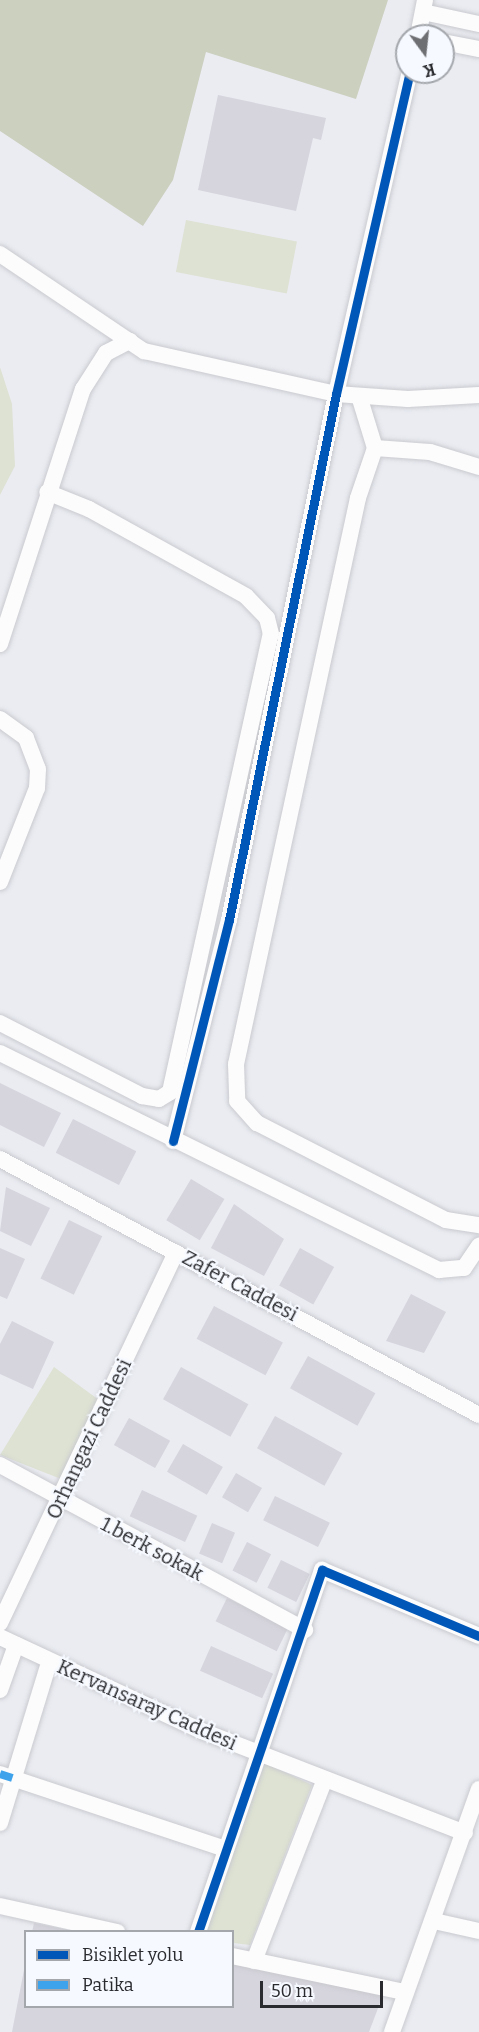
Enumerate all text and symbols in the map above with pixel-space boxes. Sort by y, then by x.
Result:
north arrow [395,24,455,84]
text: K [421,59,437,81]
street label: Zafer Caddesi [178,1245,302,1327]
street label: Orhangazi Caddesi [41,1355,137,1523]
street label: 1.berk sokak [97,1512,207,1586]
street label: Kervansaray Caddesi [53,1655,241,1755]
legend [24,1930,234,2008]
text: Bisiklet yolu [82,1944,183,1966]
scale bar [263,1969,386,2007]
text: Patika [82,1974,134,1996]
text: 50 m [271,1980,313,2002]

